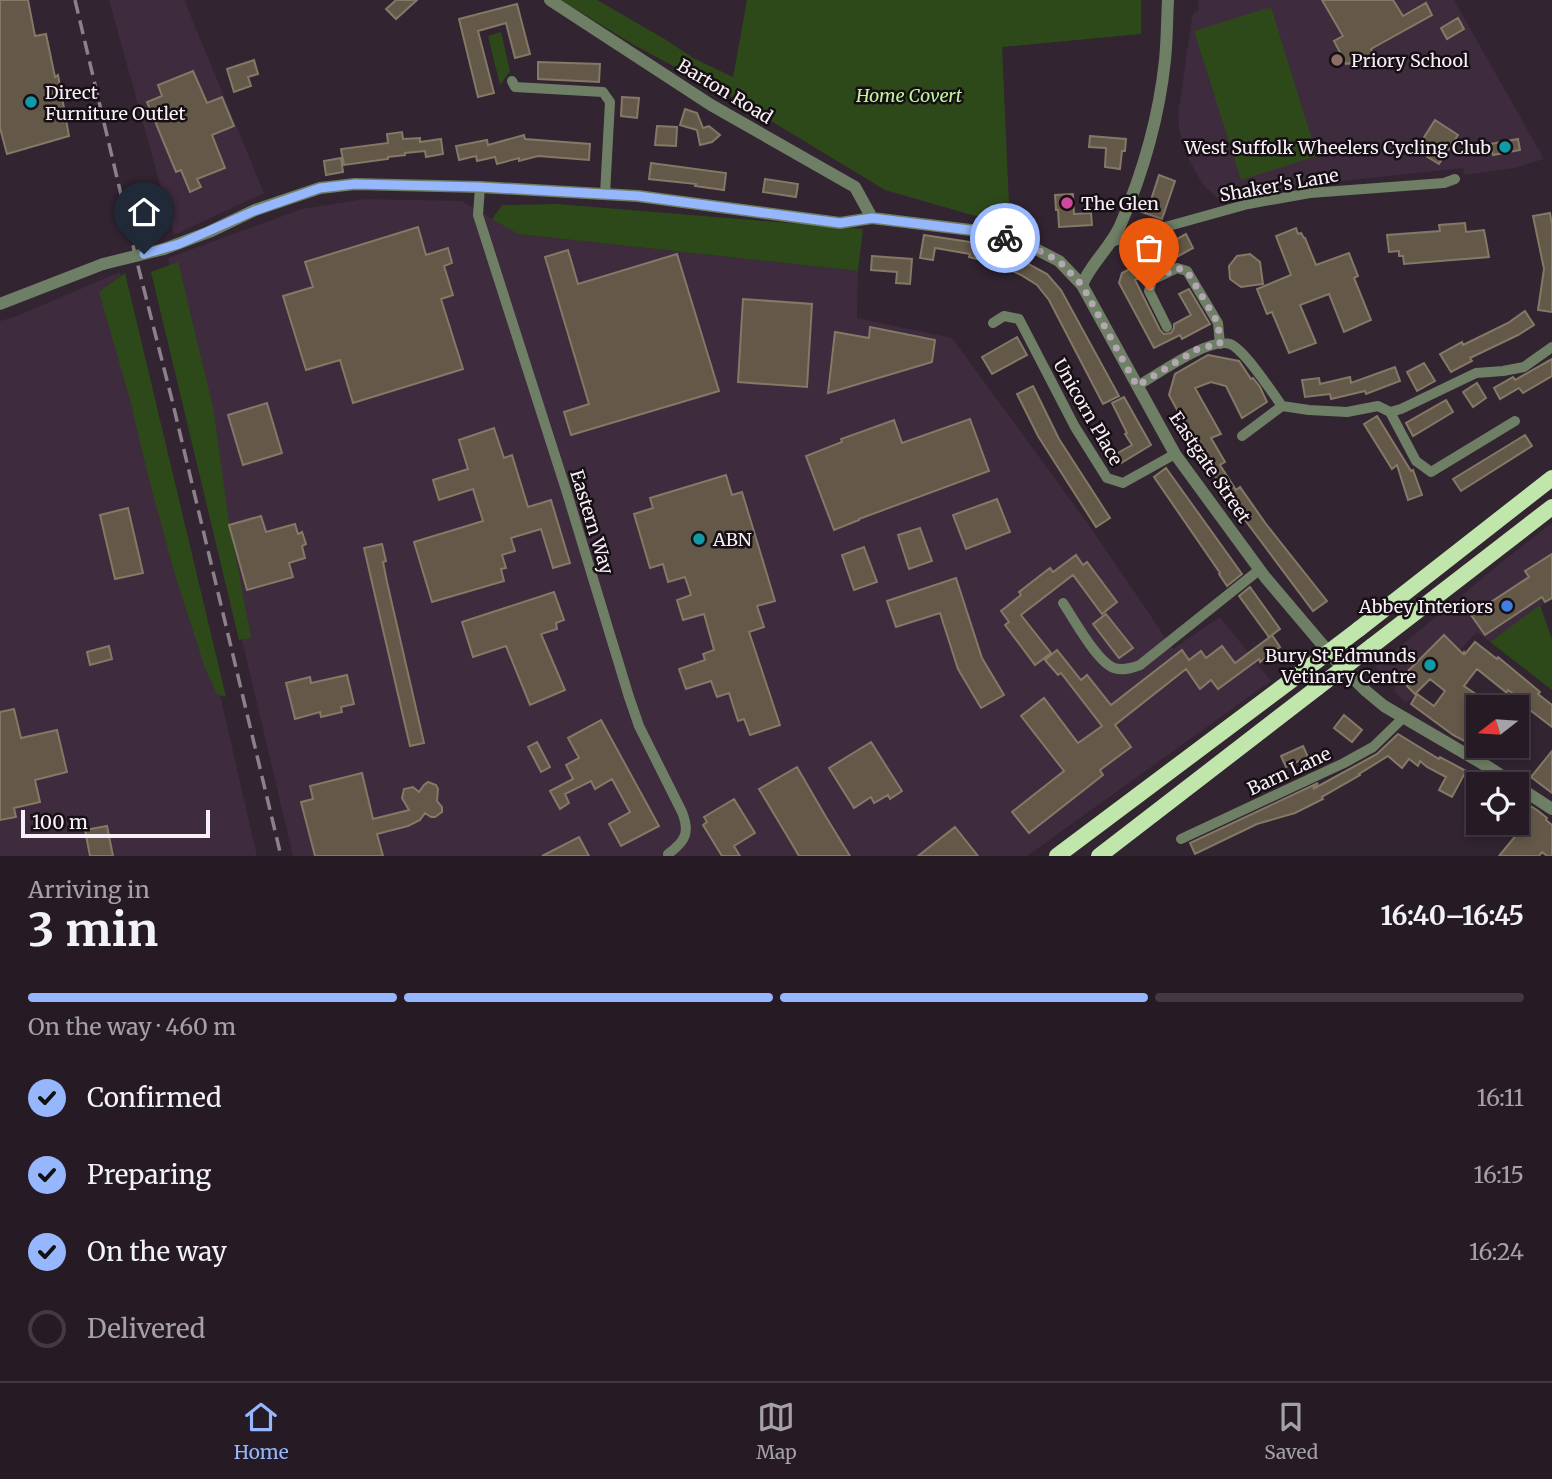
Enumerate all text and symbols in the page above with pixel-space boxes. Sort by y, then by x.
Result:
place label: Priory School [1351,49,1469,72]
marker: Priory School [1329,52,1345,68]
street label: Barton Road [673,53,777,129]
place label: Direct Furniture Outlet [45,81,185,125]
park label: Home Covert [855,84,963,107]
marker: Direct Furniture Outlet [23,94,39,110]
place label: West Suffolk Wheelers Cycling Club [1183,136,1491,159]
marker: West Suffolk Wheelers Cycling Club [1497,139,1513,155]
street label: Shaker's Lane [1218,163,1340,207]
pin [114,182,174,254]
place label: The Glen [1081,192,1159,215]
icon: home [125,193,163,231]
marker: The Glen [1059,195,1075,211]
courier [970,203,1040,273]
pin [1119,218,1179,290]
icon: bike [986,219,1024,257]
icon: bag [1130,229,1168,267]
street label: Unicorn Place [1048,355,1128,469]
street label: Eastgate Street [1164,407,1256,527]
street label: Eastern Way [565,467,619,577]
place label: ABN [712,528,752,551]
marker: ABN [691,531,707,547]
place label: Abbey Interiors [1358,595,1493,618]
marker: Abbey Interiors [1499,598,1515,614]
place label: Bury St Edmunds Vetinary Centre [1265,644,1416,688]
marker: Bury St Edmunds Vetinary Centre [1422,657,1438,673]
north arrow [1466,695,1530,758]
map controls [1466,695,1529,835]
street label: Barn Lane [1244,742,1334,800]
button: locate [1466,772,1529,835]
scale bar [21,807,210,839]
text: 100 m [32,810,88,834]
text: Arriving in [28,875,150,904]
text: 16:40–16:45 [1381,899,1524,932]
text: 3 min [28,901,158,959]
text: On the way · 460 m [28,1012,236,1041]
icon: check [28,1079,66,1117]
text: Confirmed [87,1081,222,1114]
text: 16:11 [1477,1083,1524,1112]
icon: check [28,1156,66,1194]
text: Preparing [87,1158,211,1191]
text: 16:15 [1474,1160,1524,1189]
icon: check [28,1233,66,1271]
text: On the way [87,1235,227,1268]
text: 16:24 [1469,1237,1524,1266]
text: Delivered [87,1312,206,1345]
tab: Home [234,1398,289,1464]
tab: Map [756,1398,797,1464]
tab: Saved [1264,1398,1318,1464]

